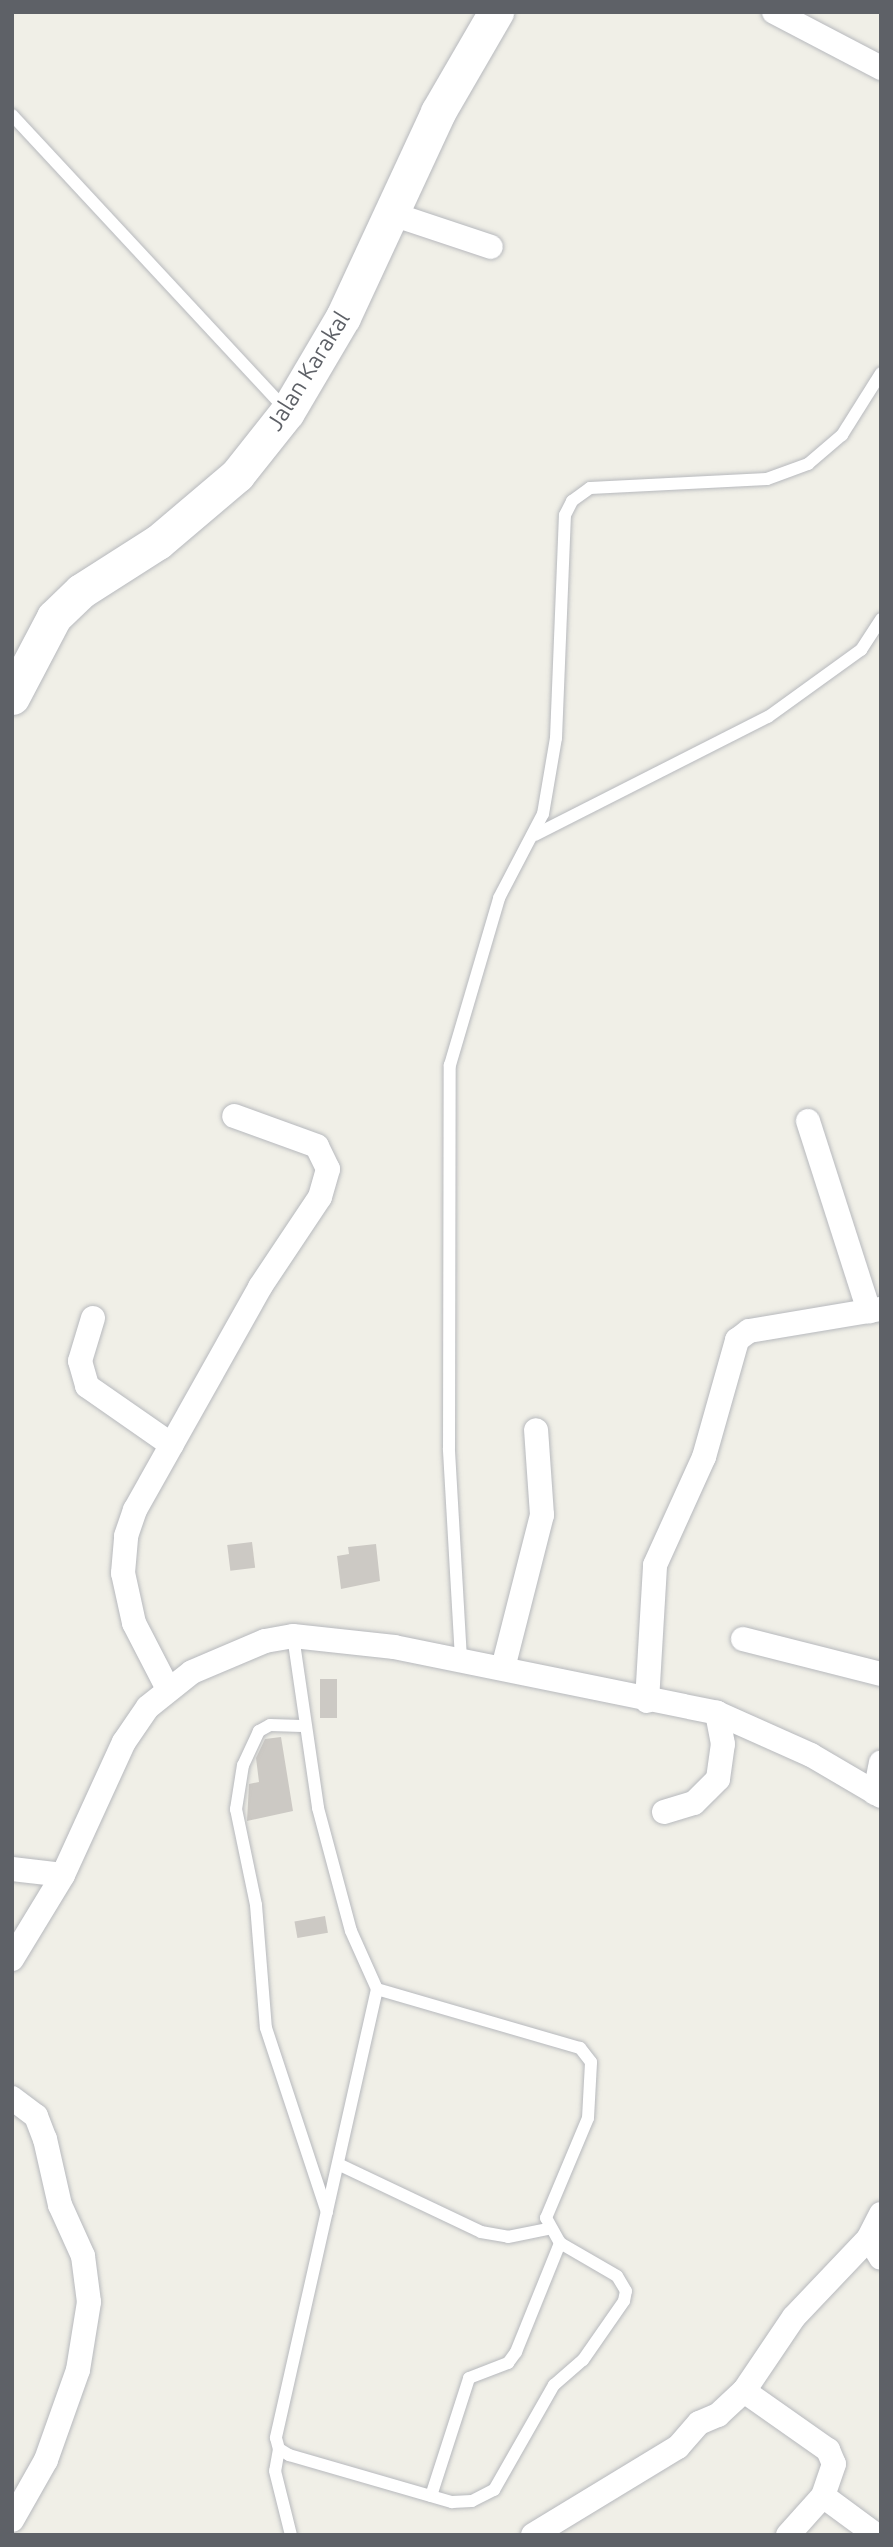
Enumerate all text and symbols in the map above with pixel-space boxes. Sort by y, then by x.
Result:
street label: Jalan Karakal [260,306,356,436]

